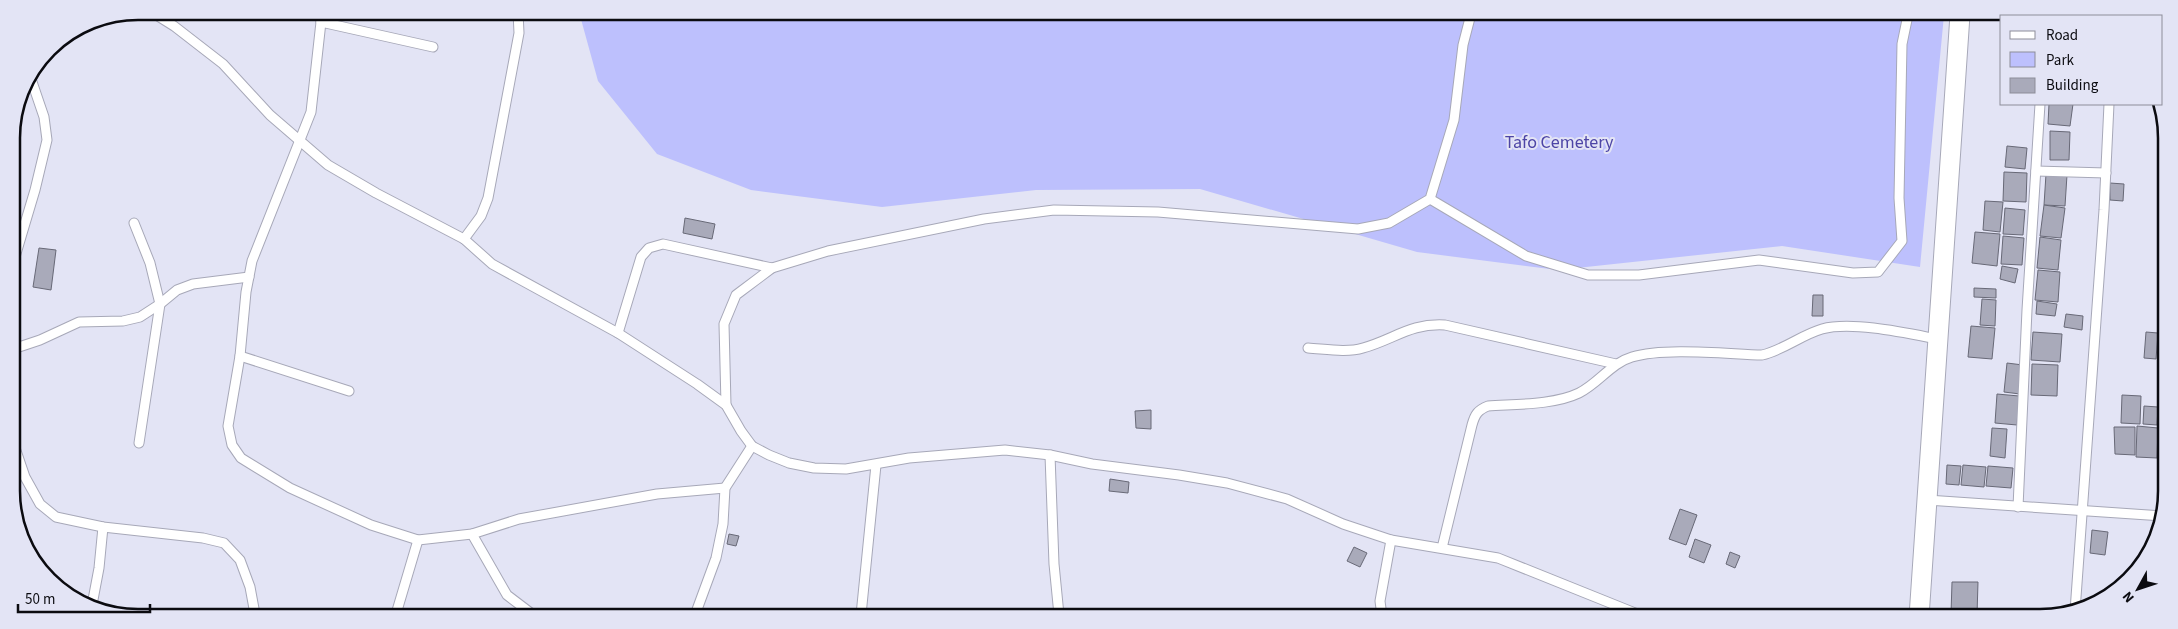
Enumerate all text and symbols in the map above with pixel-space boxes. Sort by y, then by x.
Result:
legend [2000,15,2163,105]
text: Road [2046,25,2078,46]
text: Park [2046,50,2075,71]
text: Building [2046,75,2099,96]
park label: Tafo Cemetery [1505,130,1614,155]
north arrow [2113,564,2163,614]
scale bar [18,582,150,614]
text: N [2118,587,2139,607]
text: 50 m [25,589,55,610]

